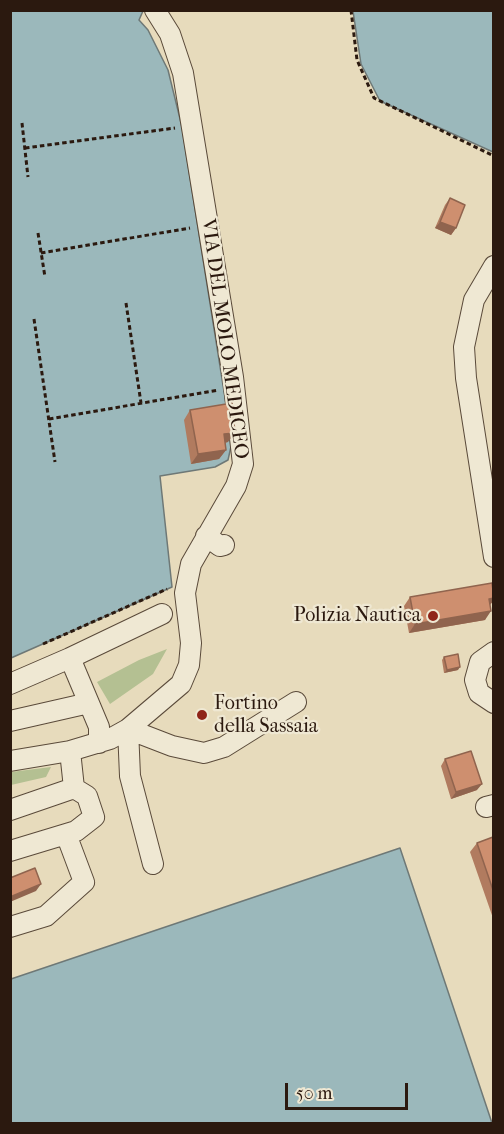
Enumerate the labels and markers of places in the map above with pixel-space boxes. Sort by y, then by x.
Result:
place label: Polizia Nautica [294,604,421,628]
marker: Polizia Nautica [426,609,440,623]
place label: Fortino della Sassaia [214,692,318,739]
marker: Fortino della Sassaia [195,708,209,722]

